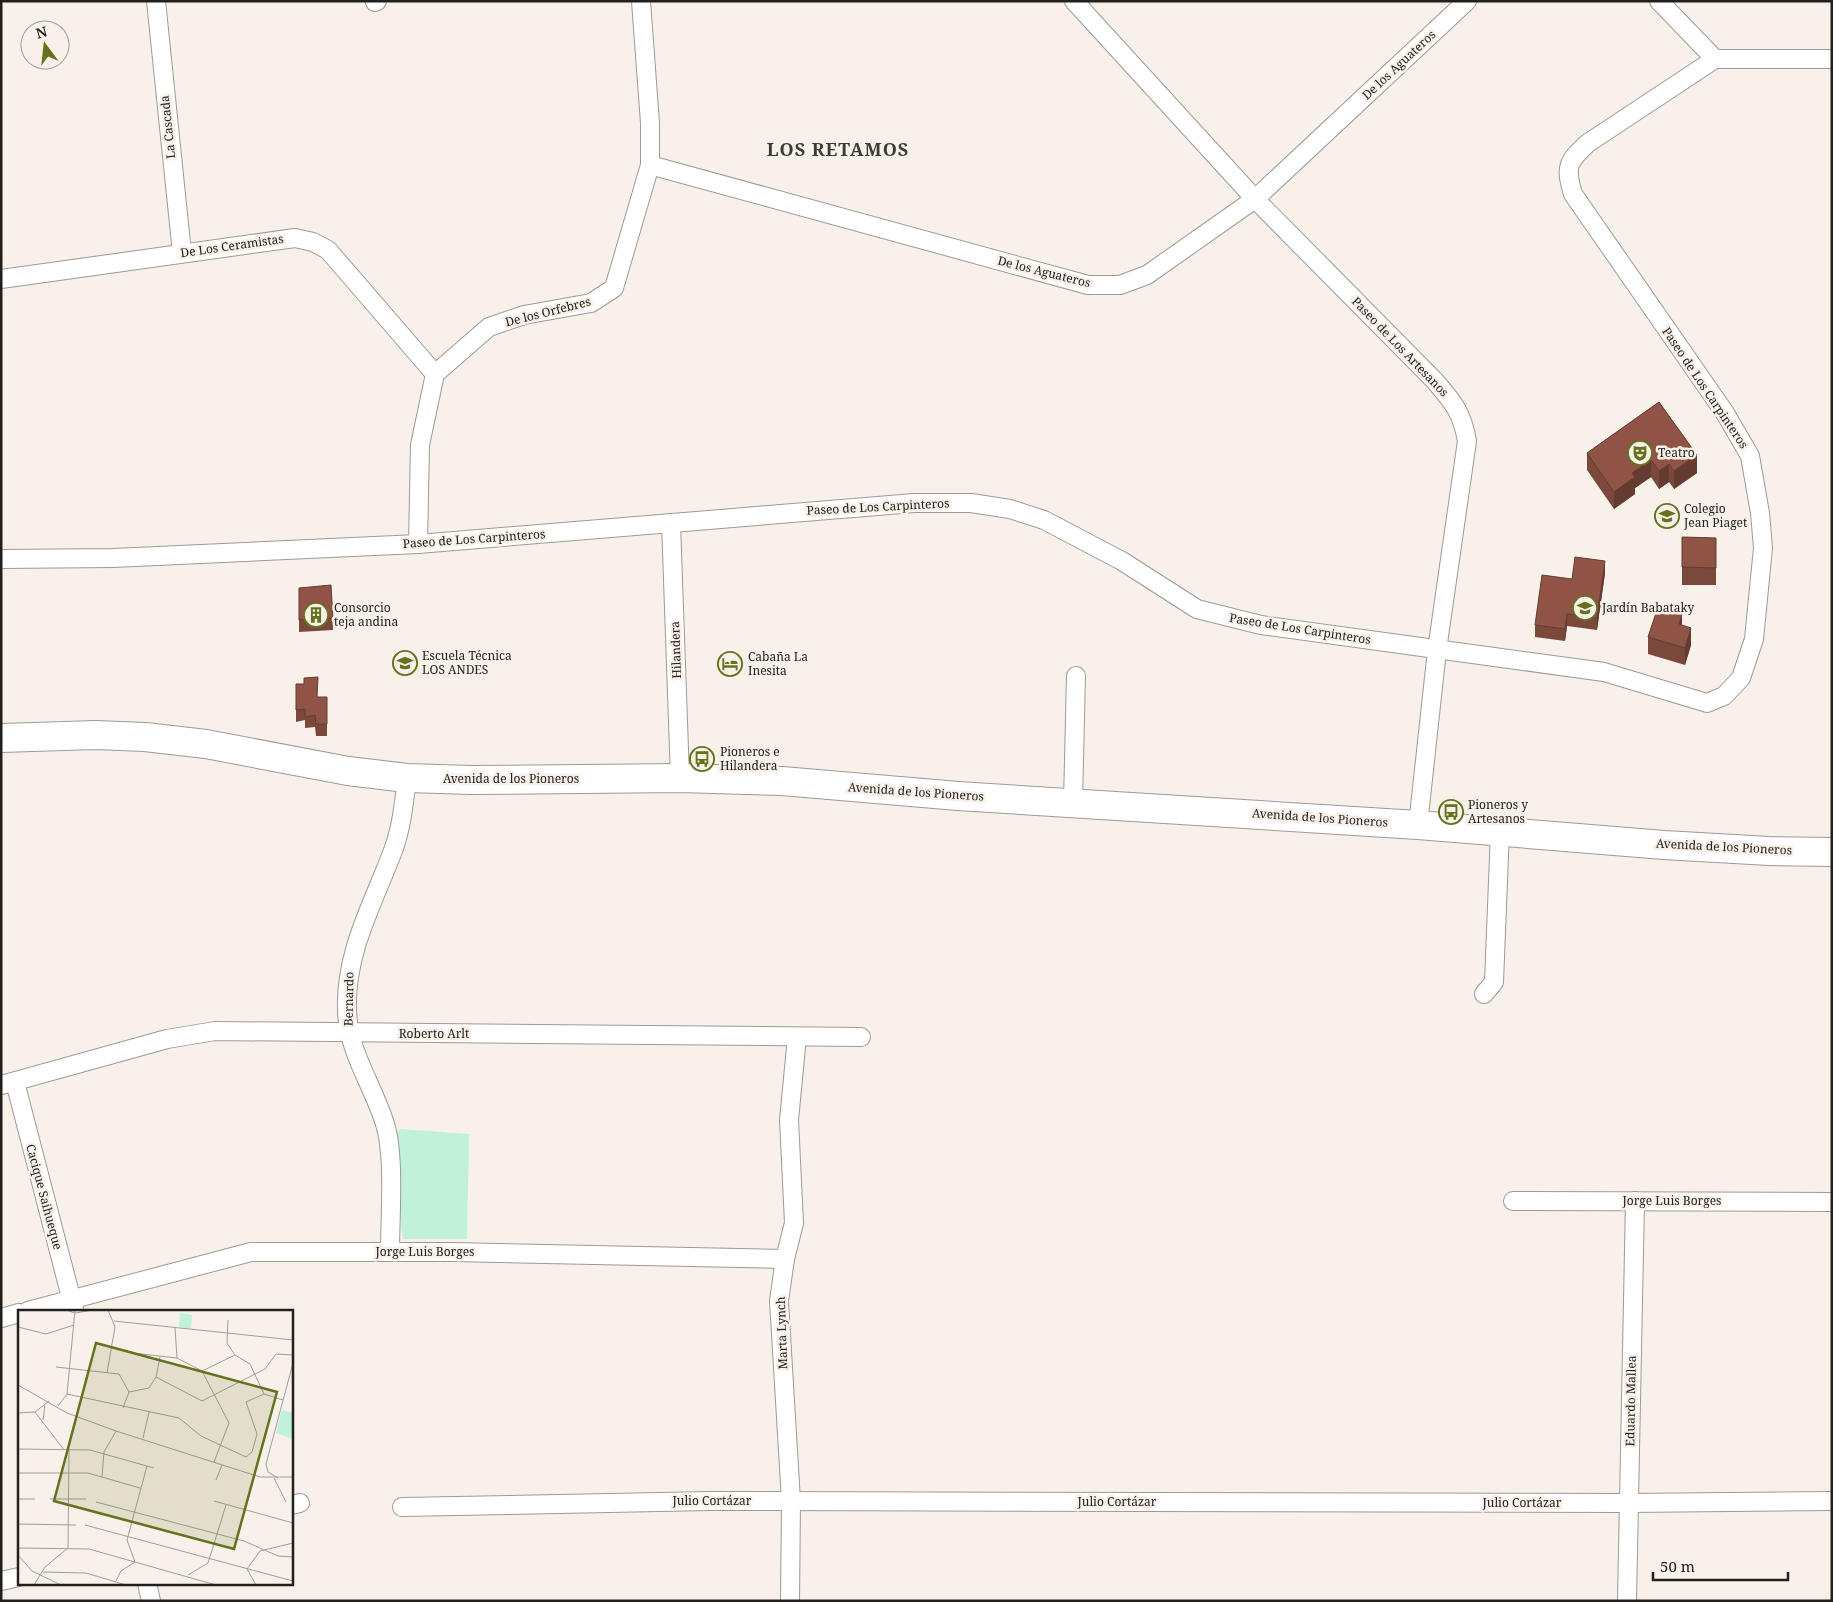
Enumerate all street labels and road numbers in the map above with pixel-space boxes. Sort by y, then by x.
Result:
street label: De los Aguateros [1358,26,1439,103]
street label: La Cascada [156,94,179,160]
street label: De Los Ceramistas [179,230,285,261]
street label: De los Aguateros [996,252,1092,291]
street label: De los Orfebres [503,293,592,330]
street label: Paseo de Los Artesanos [1348,293,1453,400]
street label: Paseo de Los Carpinteros [1658,324,1752,452]
street label: Paseo de Los Carpinteros [806,494,950,519]
street label: Paseo de Los Carpinteros [402,525,546,552]
street label: Paseo de Los Carpinteros [1228,609,1372,648]
street label: Hilandera [666,621,685,679]
street label: Avenida de los Pioneros [443,770,579,787]
street label: Avenida de los Pioneros [848,778,985,805]
street label: Avenida de los Pioneros [1252,804,1389,831]
street label: Avenida de los Pioneros [1656,834,1792,859]
street label: Bernardo [340,972,357,1026]
street label: Roberto Arlt [399,1025,469,1042]
street label: Cacique Saihueque [22,1142,67,1252]
street label: Jorge Luis Borges [1621,1192,1722,1209]
street label: Jorge Luis Borges [374,1243,475,1260]
street label: Marta Lynch [772,1296,791,1370]
street label: Eduardo Mallea [1621,1355,1640,1447]
street label: Julio Cortázar [672,1492,752,1509]
street label: Julio Cortázar [1077,1493,1157,1510]
street label: Julio Cortázar [1482,1494,1562,1511]

